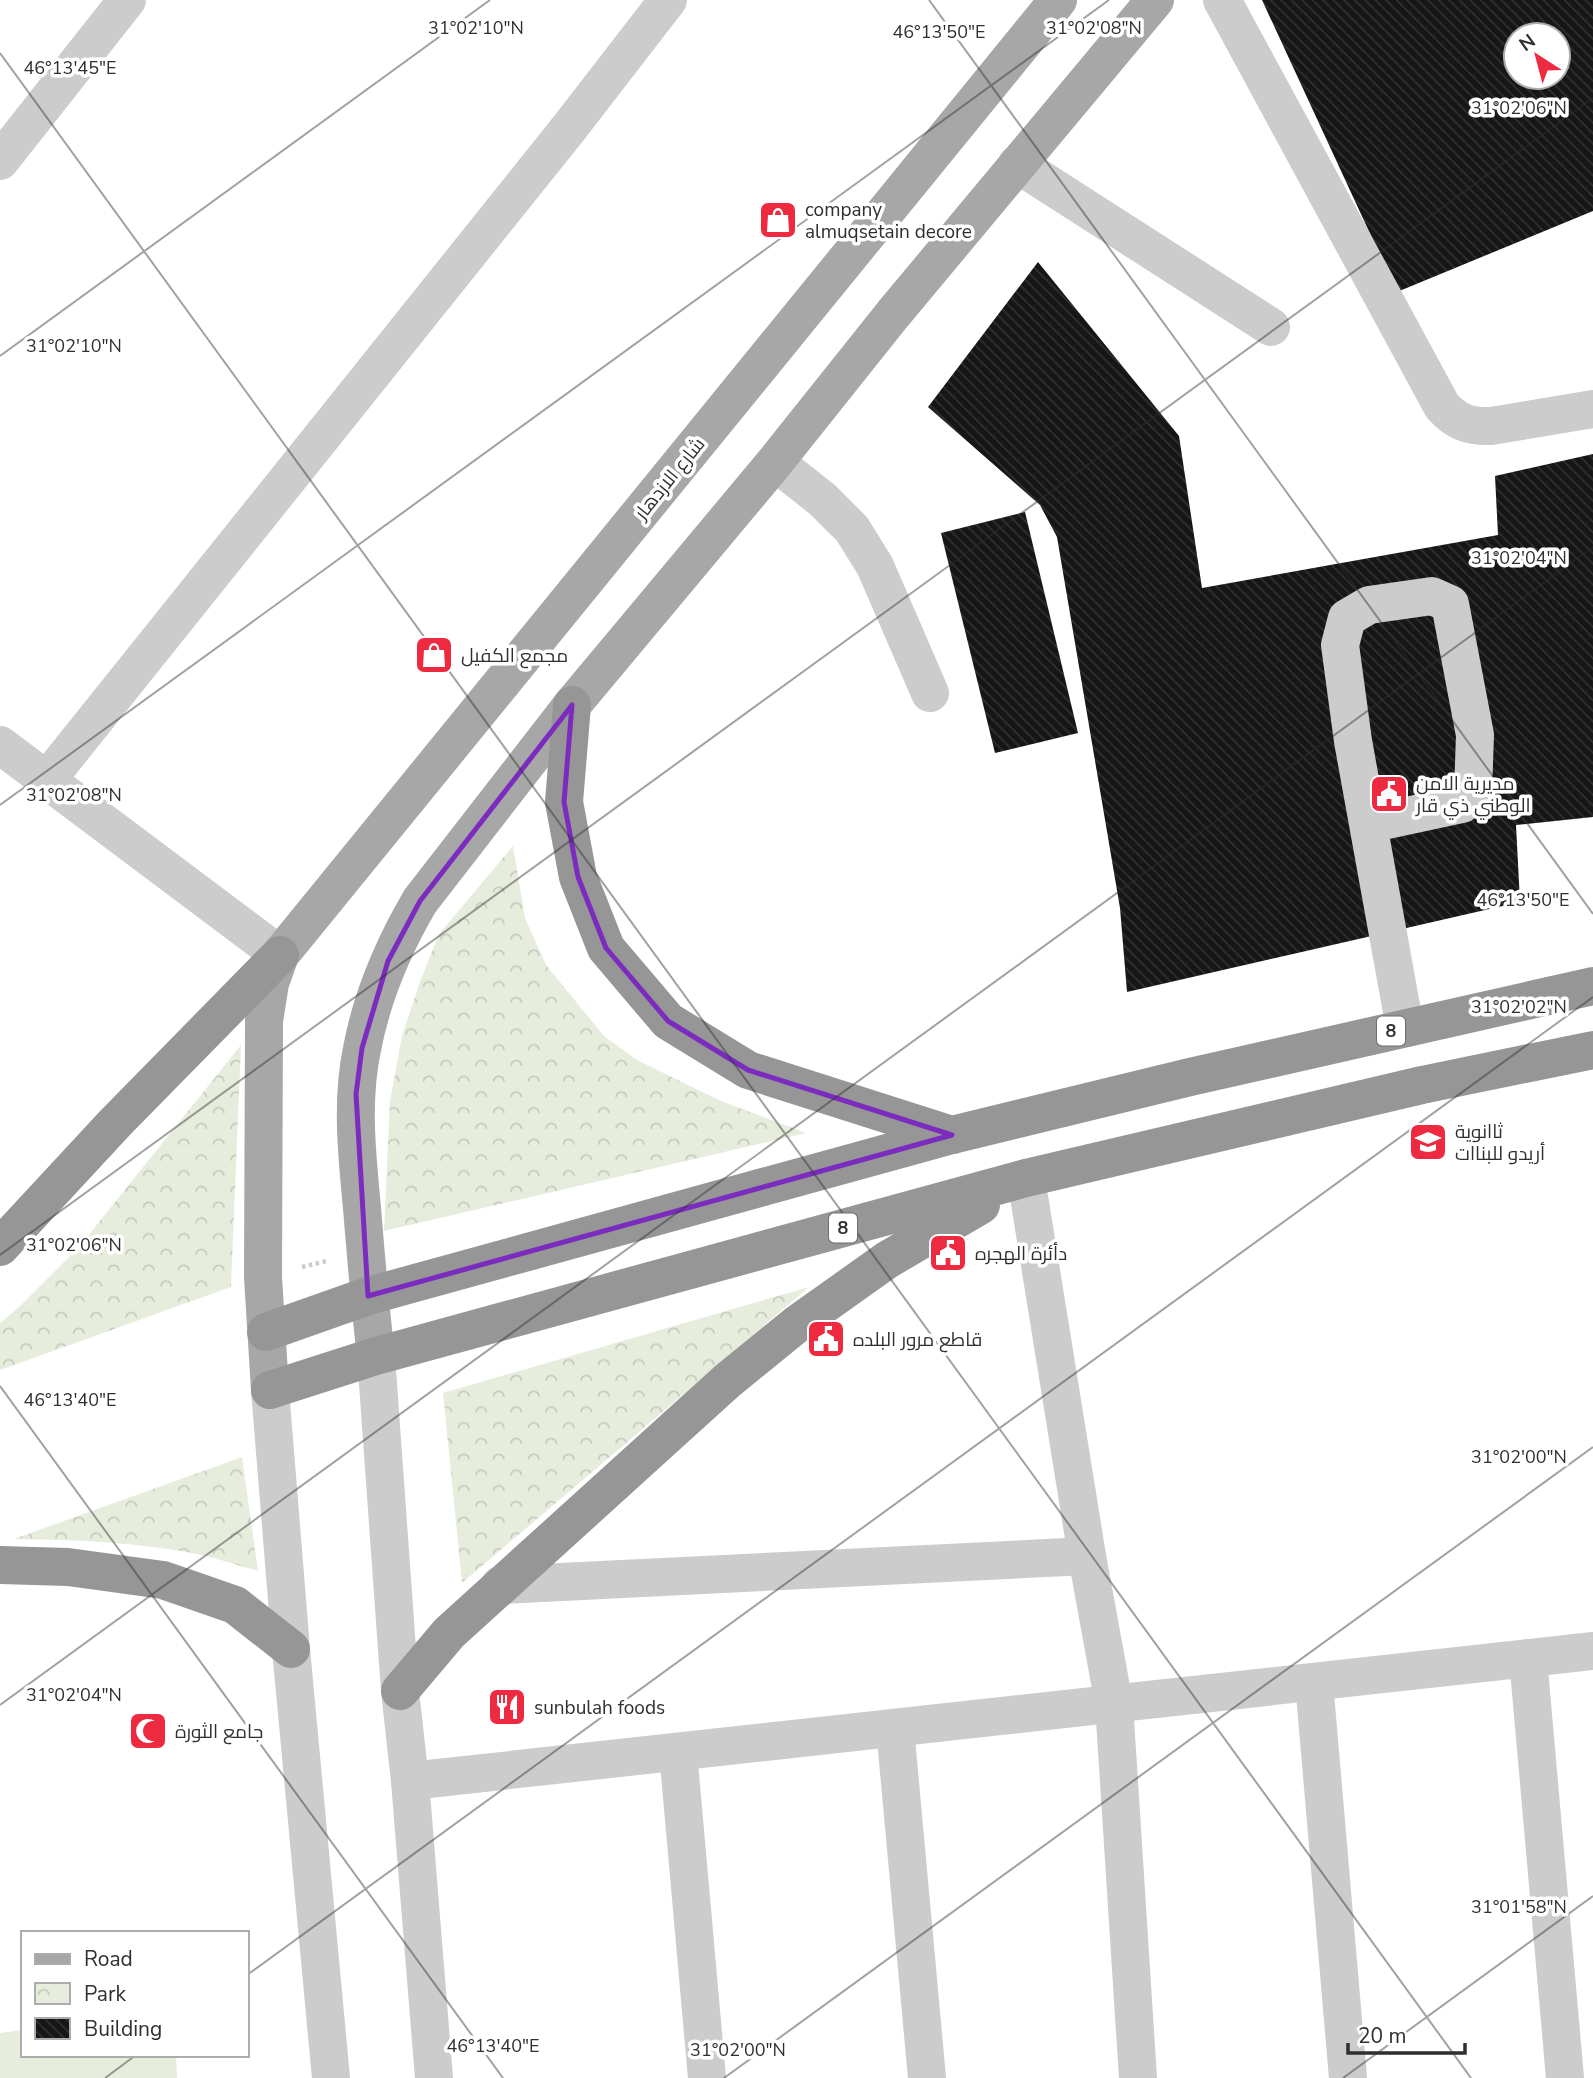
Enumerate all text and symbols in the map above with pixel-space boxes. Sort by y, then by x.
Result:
text: 31°02'10"N [428,16,524,40]
text: 31°02'08"N [1046,16,1142,40]
text: 46°13'50"E [893,20,986,44]
north arrow [1502,21,1572,91]
text: N [1514,28,1541,58]
text: 46°13'45"E [24,56,117,80]
text: 31°02'06"N [1471,96,1567,120]
place label: company almuqsetain decore [805,197,972,245]
shop icon: company almuqsetain decore [757,199,799,241]
text: 31°02'10"N [26,334,122,358]
street label: شارع الازدهار [628,432,711,526]
text: 31°02'04"N [1471,546,1567,570]
shop icon: مجمع الكفيل [413,634,455,676]
place label: مجمع الكفيل [461,643,568,669]
place label: مديرية الامن الوطني ذي قار [1415,771,1531,820]
public building icon: مديرية الامن الوطني ذي قار [1368,773,1410,815]
text: 31°02'08"N [26,783,122,807]
text: 46°13'50"E [1477,888,1570,912]
text: 31°02'02"N [1471,995,1567,1019]
road number: 8 [1377,1016,1405,1046]
place label: ثاانوية أريدو للبناات [1455,1119,1545,1167]
school or university icon: ثاانوية أريدو للبناات [1407,1121,1449,1163]
road number: 8 [829,1213,857,1242]
public building icon: دأئرة الهجره [927,1232,969,1274]
text: 31°02'06"N [26,1233,122,1257]
place label: دأئرة الهجره [975,1241,1067,1267]
public building icon: قاطع مرور البلده [805,1318,847,1360]
place label: قاطع مرور البلده [853,1327,982,1353]
text: 46°13'40"E [24,1388,117,1412]
text: 31°02'00"N [1471,1445,1567,1469]
text: 31°02'04"N [26,1683,122,1707]
restaurant icon: sunbulah foods [486,1686,528,1728]
place label: sunbulah foods [534,1695,665,1721]
mosque icon: جامع الثورة [127,1710,169,1752]
place label: جامع الثورة [175,1719,263,1745]
text: 31°01'58"N [1471,1895,1567,1919]
legend [21,1931,248,2057]
text: Road [84,1945,133,1973]
text: Park [84,1980,126,2008]
scale bar [1348,2011,1465,2056]
text: Building [84,2015,162,2043]
text: 20 m [1358,2022,1407,2050]
text: 46°13'40"E [447,2034,540,2058]
text: 31°02'00"N [690,2038,786,2062]

